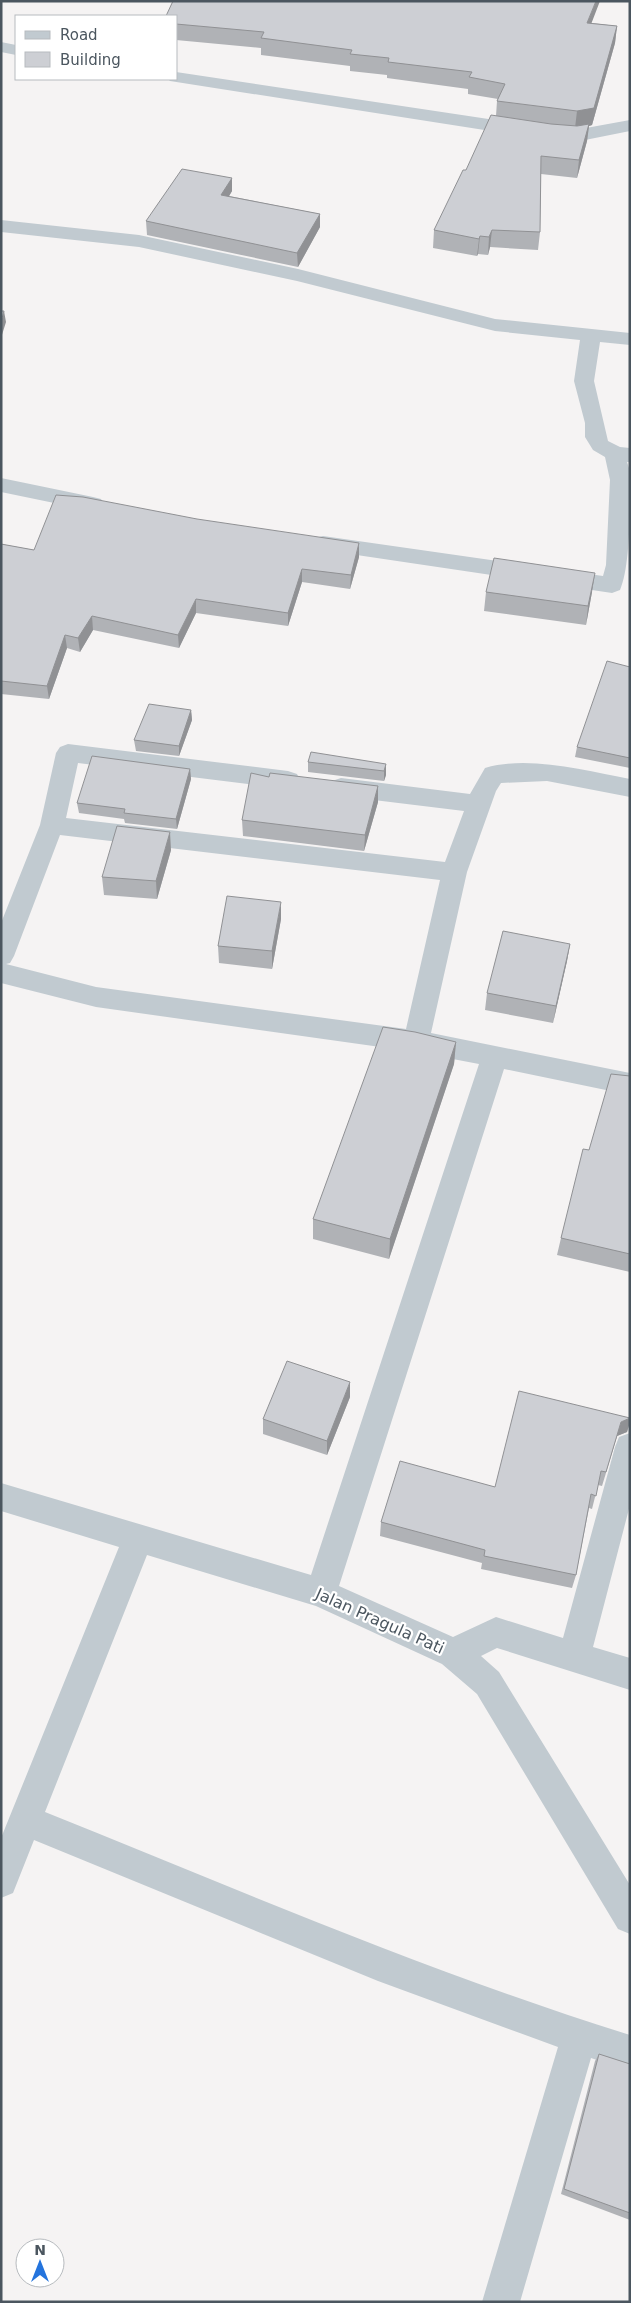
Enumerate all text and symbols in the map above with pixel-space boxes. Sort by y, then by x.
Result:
legend [15,15,178,80]
text: Road [60,26,98,44]
text: Building [60,51,121,69]
street label: Jalan Pragula Pati [312,1584,447,1658]
north arrow [15,2238,65,2288]
text: N [34,2242,46,2258]

